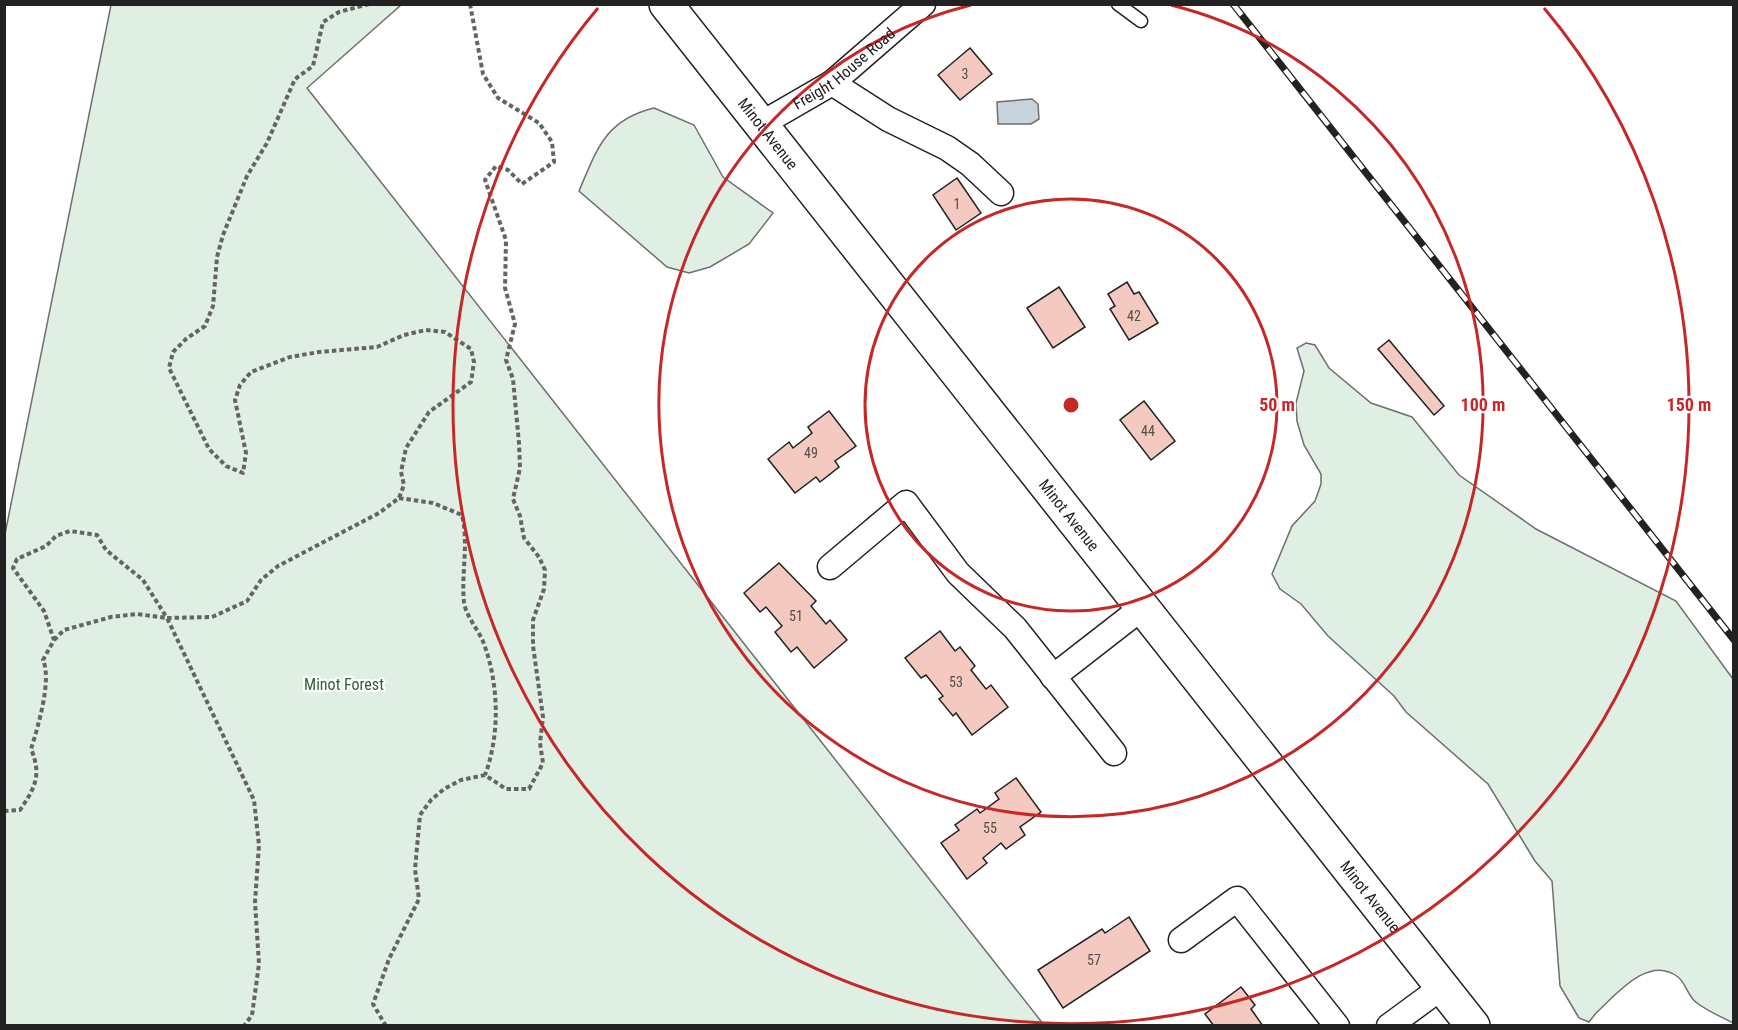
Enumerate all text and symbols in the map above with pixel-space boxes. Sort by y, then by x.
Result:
street label: Freight House Road [789,23,899,113]
house number: 3 [962,66,968,82]
street label: Minot Avenue [734,94,802,173]
house number: 1 [954,196,960,212]
house number: 42 [1127,308,1141,324]
text: 50 m [1259,394,1295,415]
text: 100 m [1461,394,1505,415]
text: 150 m [1667,394,1711,415]
centre of rings [1061,395,1081,415]
house number: 44 [1141,423,1155,439]
house number: 49 [804,445,818,461]
street label: Minot Avenue [1035,475,1104,555]
house number: 51 [789,608,803,624]
house number: 53 [949,674,963,690]
park label: Minot Forest [304,675,384,694]
house number: 55 [983,820,997,836]
street label: Minot Avenue [1337,857,1405,936]
house number: 57 [1087,952,1101,968]

